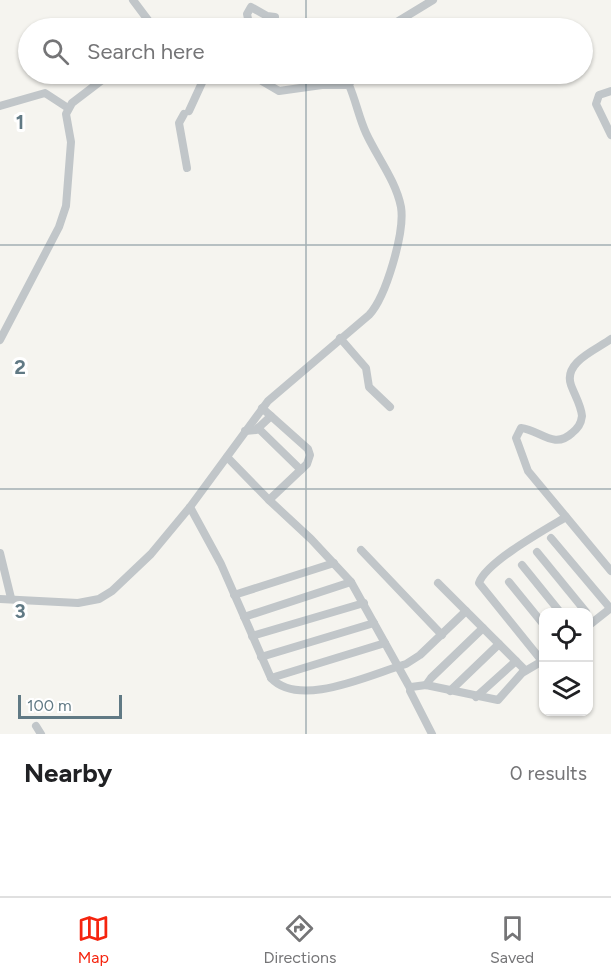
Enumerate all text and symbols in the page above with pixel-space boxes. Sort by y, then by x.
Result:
search box [18,18,593,84]
icon: search [39,35,72,68]
text: Search here [87,38,205,65]
text: 1 [16,110,24,134]
text: 2 [14,355,26,379]
text: 3 [14,599,26,623]
map controls [539,608,593,716]
button: locate [539,608,593,662]
button: layers [539,662,593,716]
scale bar [18,692,122,720]
text: 100 m [27,696,72,715]
text: Nearby [24,757,112,789]
text: 0 results [510,761,587,785]
tab: Map [77,912,110,967]
tab: Directions [263,912,336,967]
tab: Saved [490,912,534,967]

